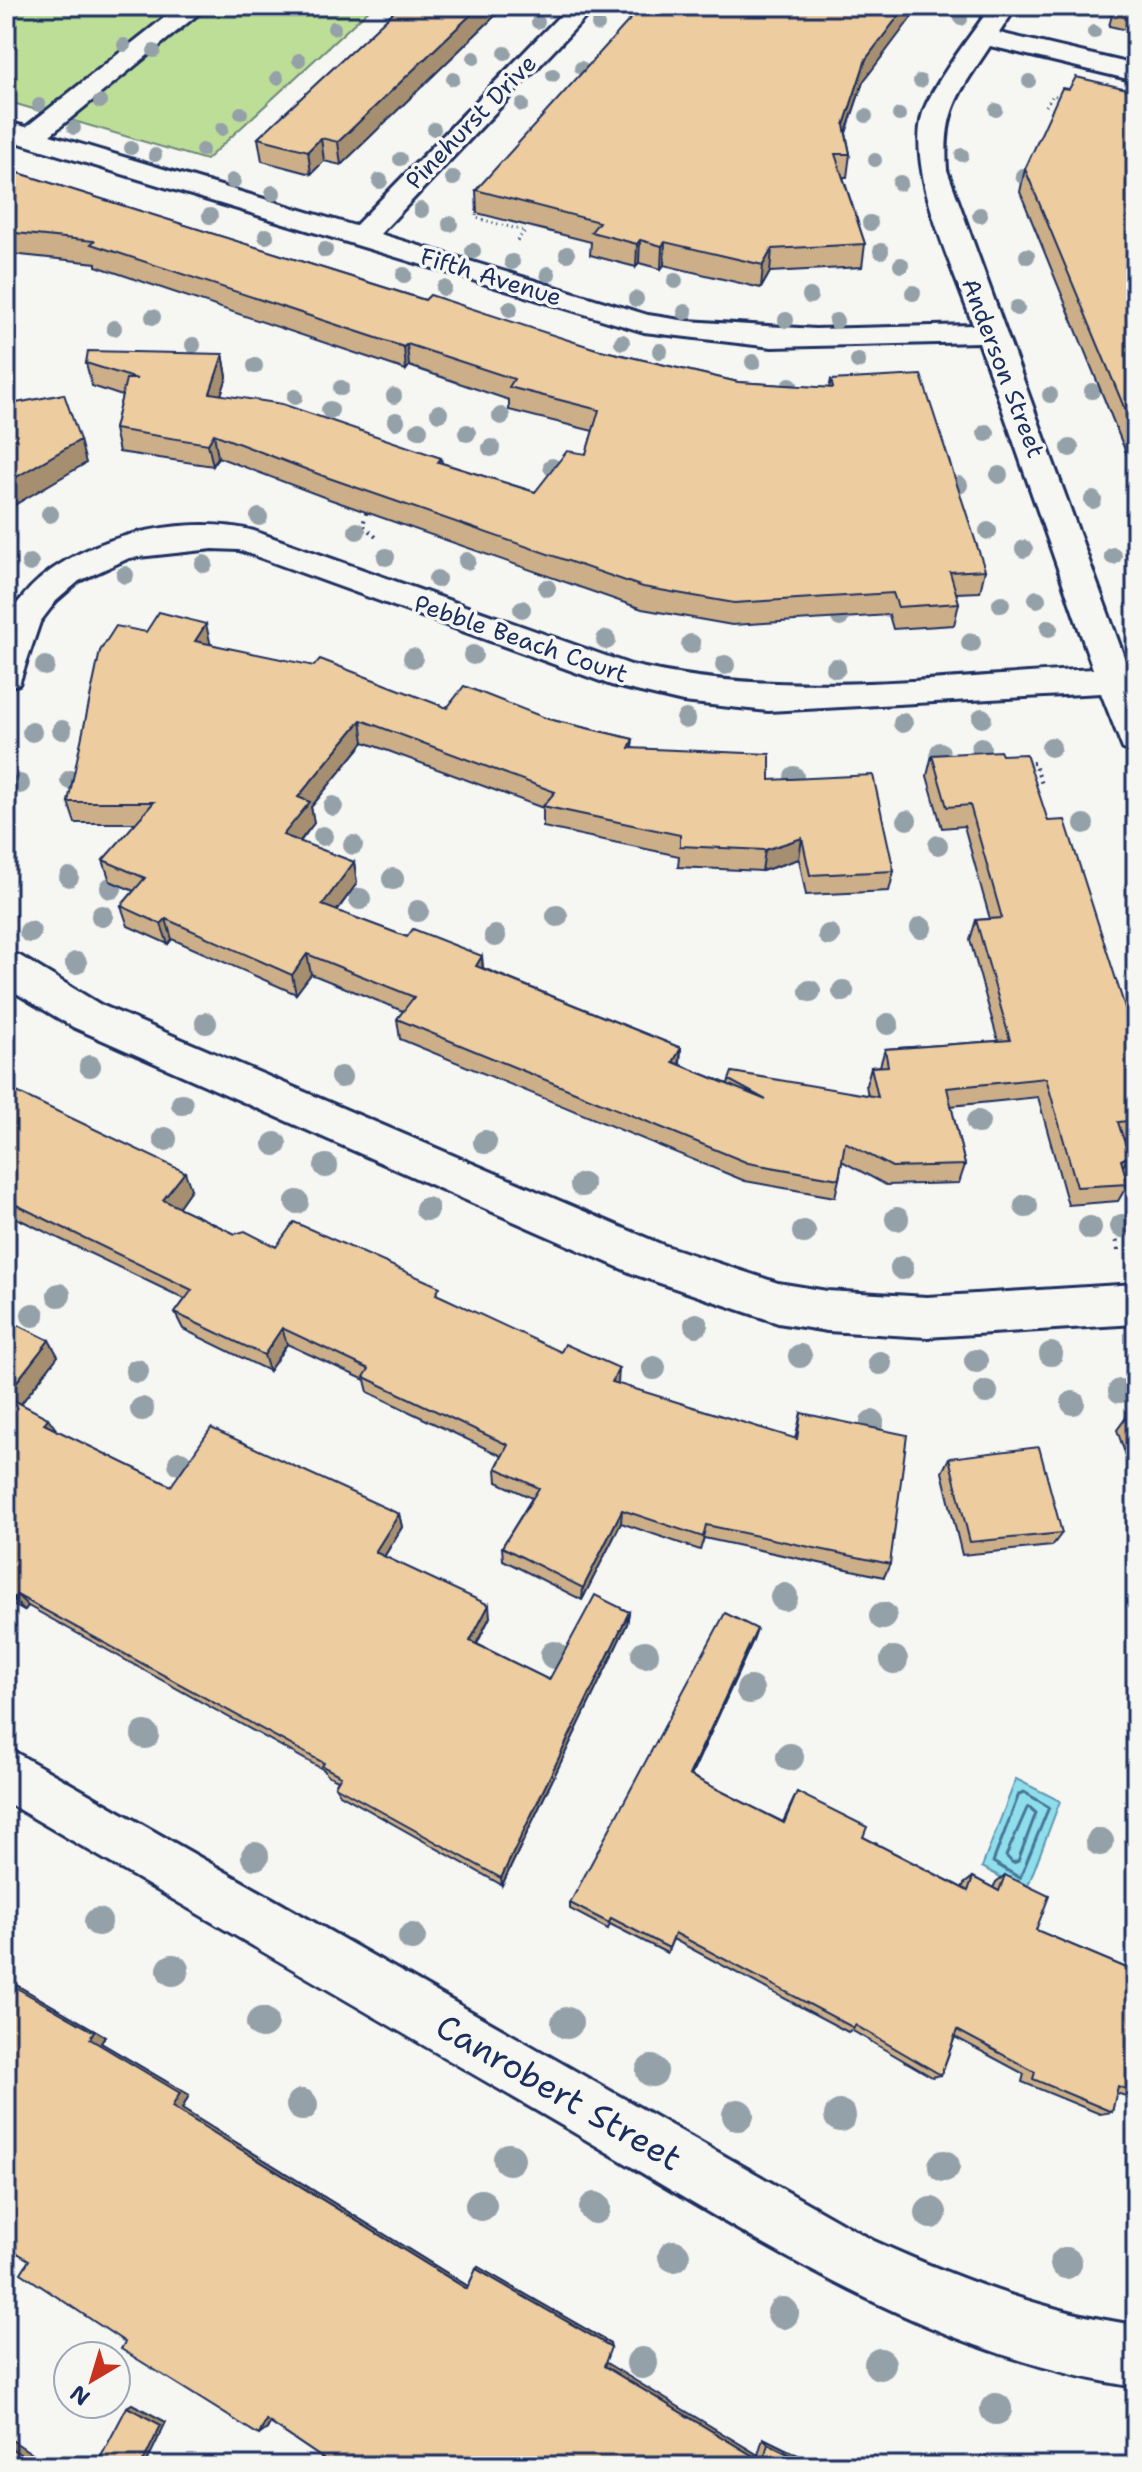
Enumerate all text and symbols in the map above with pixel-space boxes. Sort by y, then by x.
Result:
street label: Pinehurst Drive [398,48,544,196]
street label: Fifth Avenue [416,240,566,314]
street label: Anderson Street [954,274,1052,462]
street label: Pebble Beach Court [410,587,632,691]
street label: Canrobert Street [428,2003,690,2181]
north arrow [52,2340,132,2420]
text: N [64,2379,96,2412]

